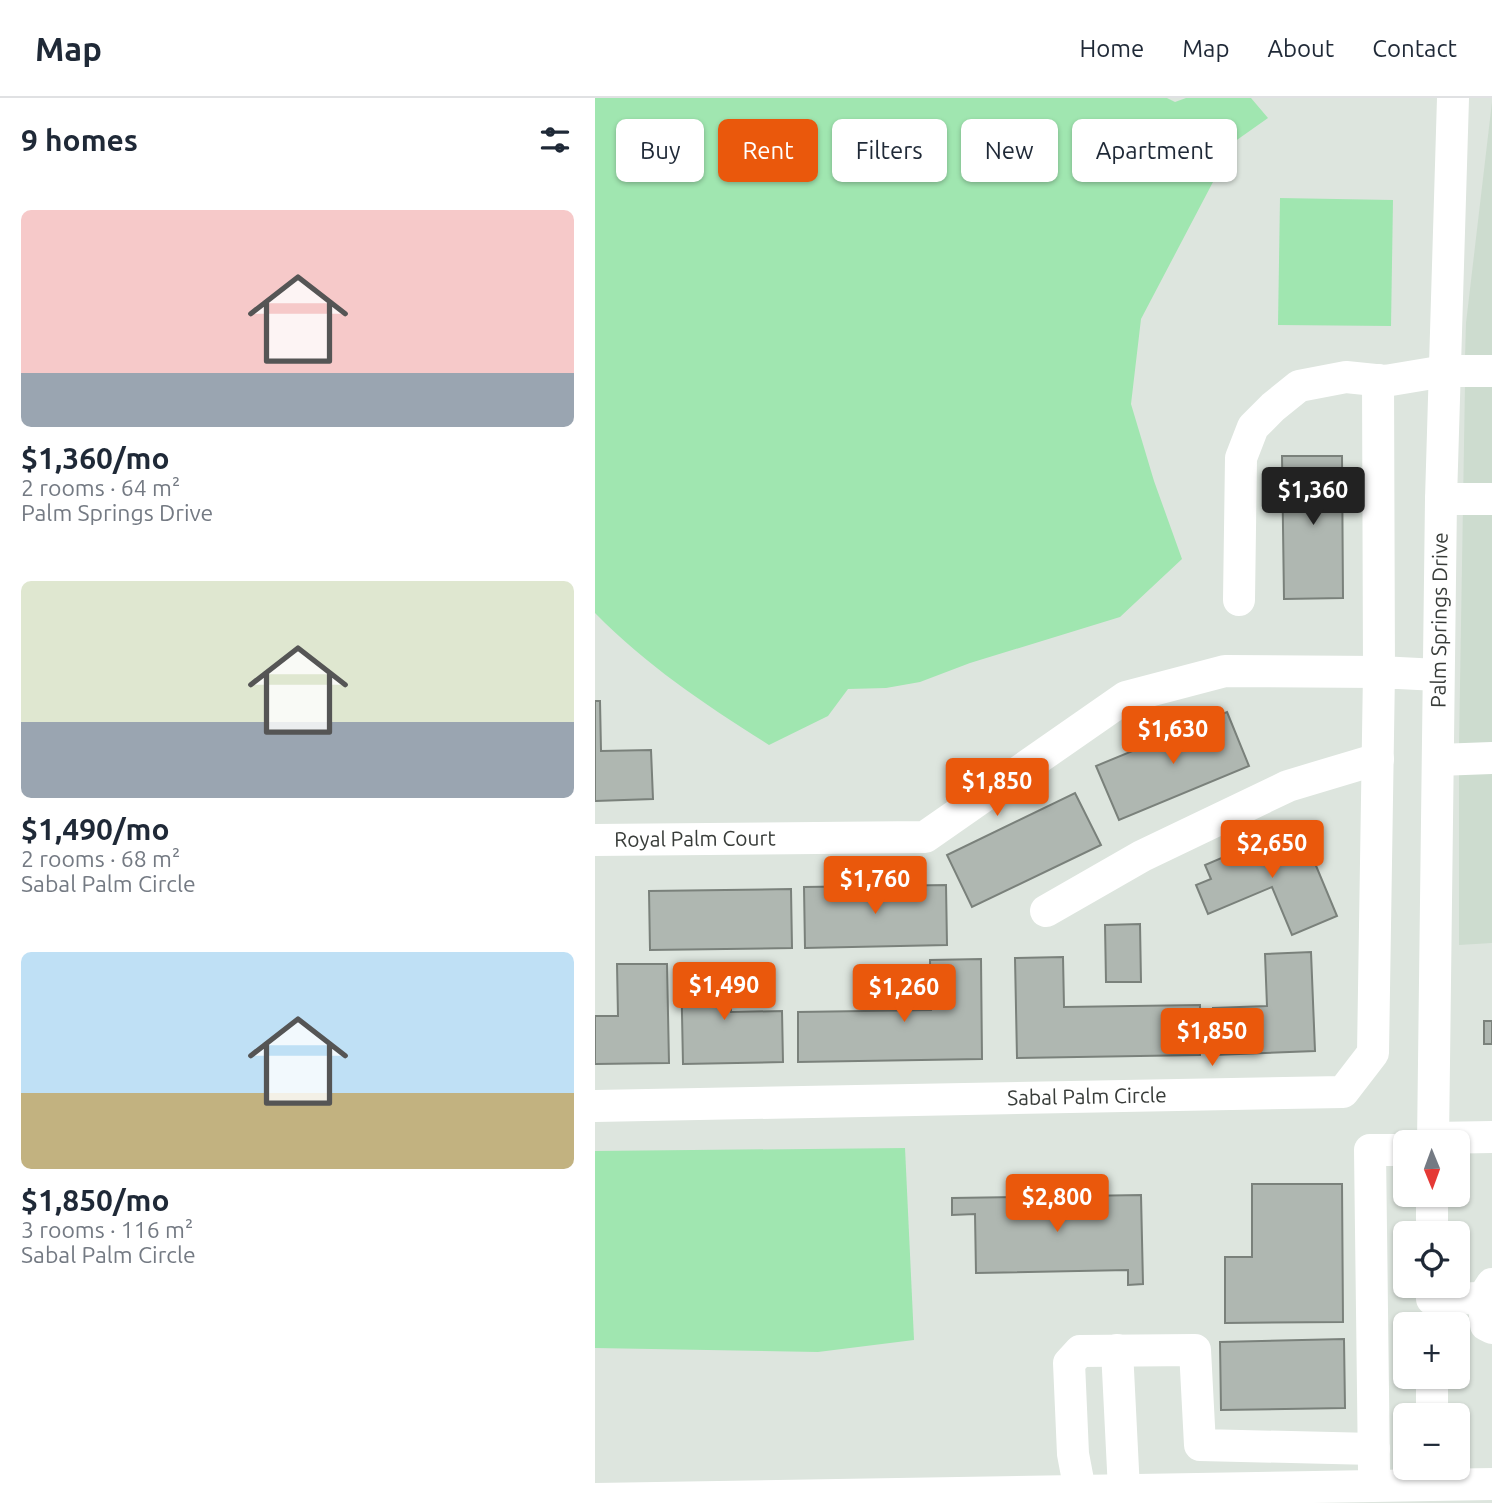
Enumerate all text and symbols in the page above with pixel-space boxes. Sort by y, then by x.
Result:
text: Map [35,30,102,67]
text: Home [1079,35,1144,62]
text: Map [1182,35,1229,62]
text: About [1267,35,1334,62]
text: Contact [1372,35,1457,62]
chip: Buy [616,119,704,182]
chip: Rent [718,119,818,182]
chip: Filters [832,119,947,182]
chip: New [961,119,1058,182]
chip: Apartment [1072,119,1237,182]
icon: filters [536,121,574,159]
text: 9 homes [21,123,138,157]
icon: home [235,256,361,382]
text: $1,360/mo [21,441,170,475]
pin: $1,360 [1256,468,1370,527]
text: 2 rooms · 64 m² [21,475,180,500]
text: $1,360 [1278,477,1348,502]
text: Palm Springs Drive [21,500,213,525]
street label: Palm Springs Drive [1425,532,1452,708]
icon: home [235,627,361,753]
pin: $1,630 [1116,706,1230,766]
text: $1,630 [1138,716,1208,741]
pin: $1,850 [940,758,1054,818]
text: $1,850 [962,768,1032,793]
text: $1,490/mo [21,812,170,846]
pin: $2,650 [1215,820,1329,880]
street label: Royal Palm Court [614,825,776,851]
text: $2,650 [1237,830,1307,855]
text: 2 rooms · 68 m² [21,846,180,871]
pin: $1,760 [818,856,932,916]
text: $1,760 [840,866,910,891]
text: Sabal Palm Circle [21,871,196,896]
pin: $1,490 [667,962,781,1022]
pin: $1,260 [847,964,961,1024]
text: $1,490 [689,972,759,997]
text: $1,260 [869,974,939,999]
icon: home [235,998,361,1124]
pin: $1,850 [1155,1009,1269,1068]
text: $1,850 [1177,1018,1247,1043]
street label: Sabal Palm Circle [1007,1082,1167,1109]
north arrow [1393,1130,1470,1208]
map controls [1393,1130,1470,1480]
pin: $2,800 [1000,1174,1114,1234]
text: $1,850/mo [21,1183,170,1217]
text: $2,800 [1022,1184,1092,1209]
text: 3 rooms · 116 m² [21,1217,193,1242]
button: locate [1393,1221,1470,1298]
text: Sabal Palm Circle [21,1242,196,1267]
button: + [1393,1312,1470,1389]
button: − [1393,1403,1470,1480]

